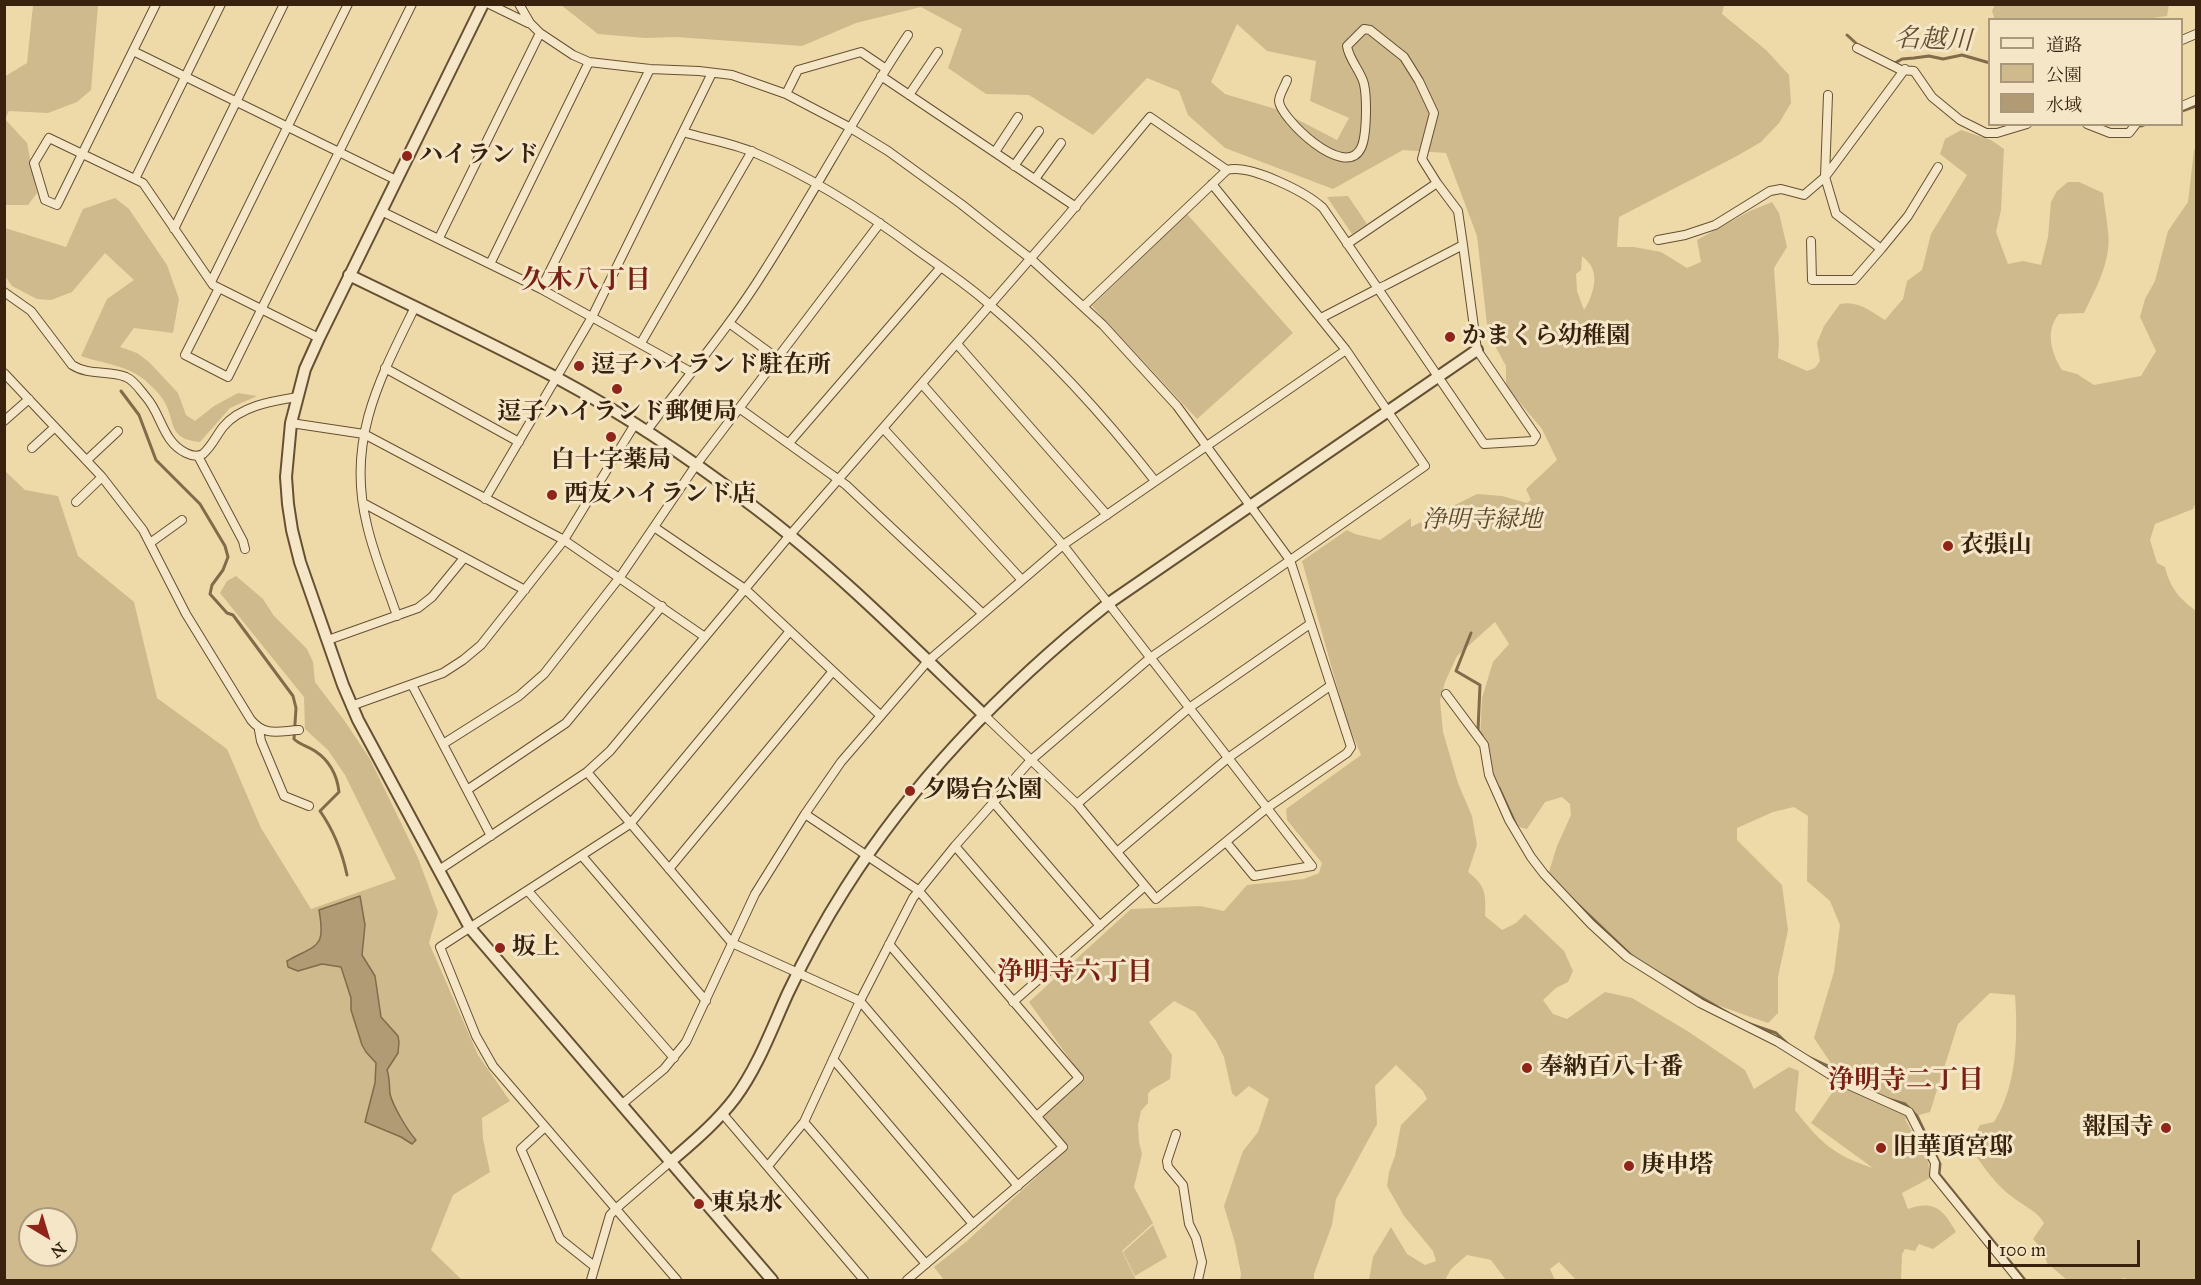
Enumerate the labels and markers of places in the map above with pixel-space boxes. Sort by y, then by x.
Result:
place label: ハイランド [419,142,539,170]
marker: ハイランド [400,149,414,163]
place label: かまくら幼稚園 [1462,323,1630,351]
marker: かまくら幼稚園 [1443,330,1457,344]
place label: 逗子ハイランド駐在所 [591,352,831,380]
marker: 逗子ハイランド駐在所 [572,359,586,373]
marker: 逗子ハイランド郵便局 [610,382,624,396]
place label: 逗子ハイランド郵便局 [497,399,737,427]
marker: 白十字薬局 [604,430,618,444]
place label: 白十字薬局 [551,447,671,475]
place label: 西友ハイランド店 [564,481,756,509]
marker: 西友ハイランド店 [545,488,559,502]
place label: 衣張山 [1960,532,2032,560]
marker: 衣張山 [1941,539,1955,553]
place label: 夕陽台公園 [922,777,1042,805]
marker: 夕陽台公園 [903,784,917,798]
place label: 坂上 [512,934,560,962]
marker: 坂上 [493,941,507,955]
place label: 奉納百八十番 [1539,1054,1683,1082]
marker: 奉納百八十番 [1520,1061,1534,1075]
place label: 報国寺 [2082,1114,2154,1142]
marker: 報国寺 [2159,1121,2173,1135]
place label: 旧華頂宮邸 [1893,1134,2013,1162]
marker: 旧華頂宮邸 [1874,1141,1888,1155]
place label: 庚申塔 [1641,1152,1713,1180]
marker: 庚申塔 [1622,1159,1636,1173]
place label: 東泉水 [711,1190,783,1218]
marker: 東泉水 [692,1197,706,1211]

